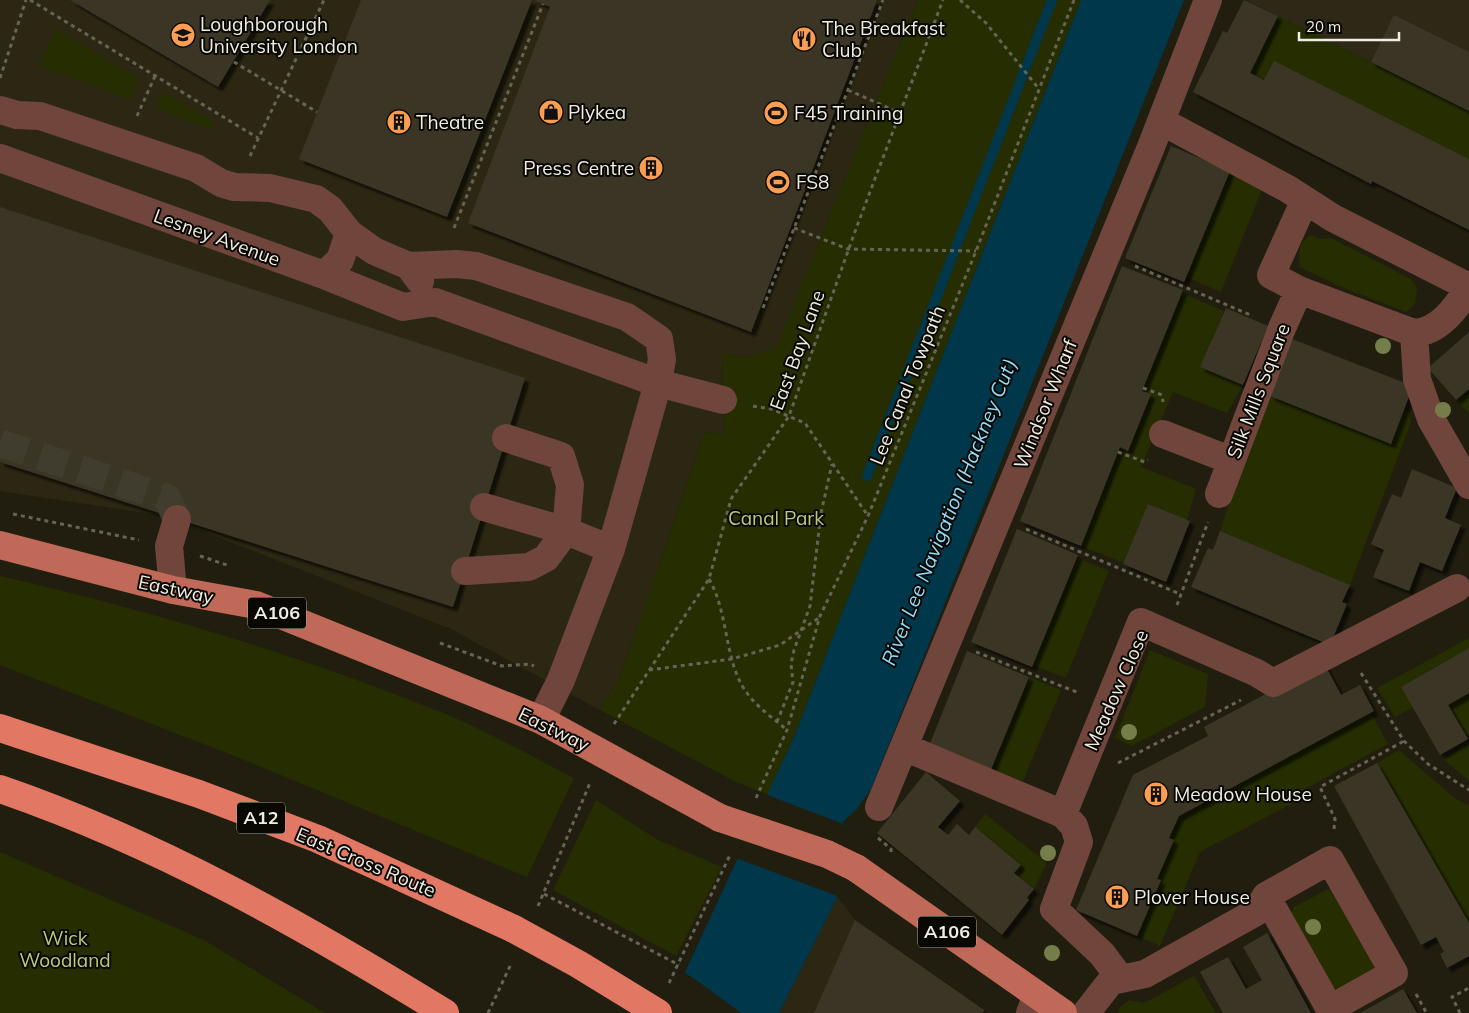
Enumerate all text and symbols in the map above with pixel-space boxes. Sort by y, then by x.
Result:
scale bar [1299,10,1399,42]
place label: Loughborough University London [200,12,358,58]
place label: The Breakfast Club [822,16,945,62]
text: 20 m [1306,17,1341,36]
school or university icon: Loughborough University London [170,22,196,48]
restaurant icon: The Breakfast Club [791,26,817,52]
shop icon: Plykea [538,99,564,125]
place label: Plykea [568,100,626,124]
sports icon: F45 Training [763,100,789,126]
place label: F45 Training [794,101,903,125]
building icon: Theatre [386,109,412,135]
place label: Theatre [416,110,484,134]
building icon: Press Centre [638,155,664,181]
place label: Press Centre [523,156,634,180]
sports icon: FS8 [765,169,791,195]
place label: FS8 [796,170,830,194]
street label: Lesney Avenue [151,203,283,271]
street label: East Bay Lane [764,287,830,413]
street label: Lee Canal Towpath [864,302,950,468]
street label: Silk Mills Square [1221,320,1295,462]
street label: Windsor Wharf [1008,335,1082,472]
water label: River Lee Navigation (Hackney Cut) [875,355,1022,669]
park label: Canal Park [728,506,824,530]
street label: Eastway [136,569,216,609]
road number: A106 [248,598,306,628]
street label: Meadow Close [1079,626,1153,754]
street label: Eastway [514,702,594,756]
building icon: Meadow House [1143,781,1169,807]
place label: Meadow House [1174,782,1312,806]
road number: A12 [237,802,285,834]
street label: East Cross Route [293,822,439,902]
building icon: Plover House [1104,884,1130,910]
place label: Plover House [1134,885,1250,909]
road number: A106 [918,916,976,948]
park label: Wick Woodland [19,926,111,972]

